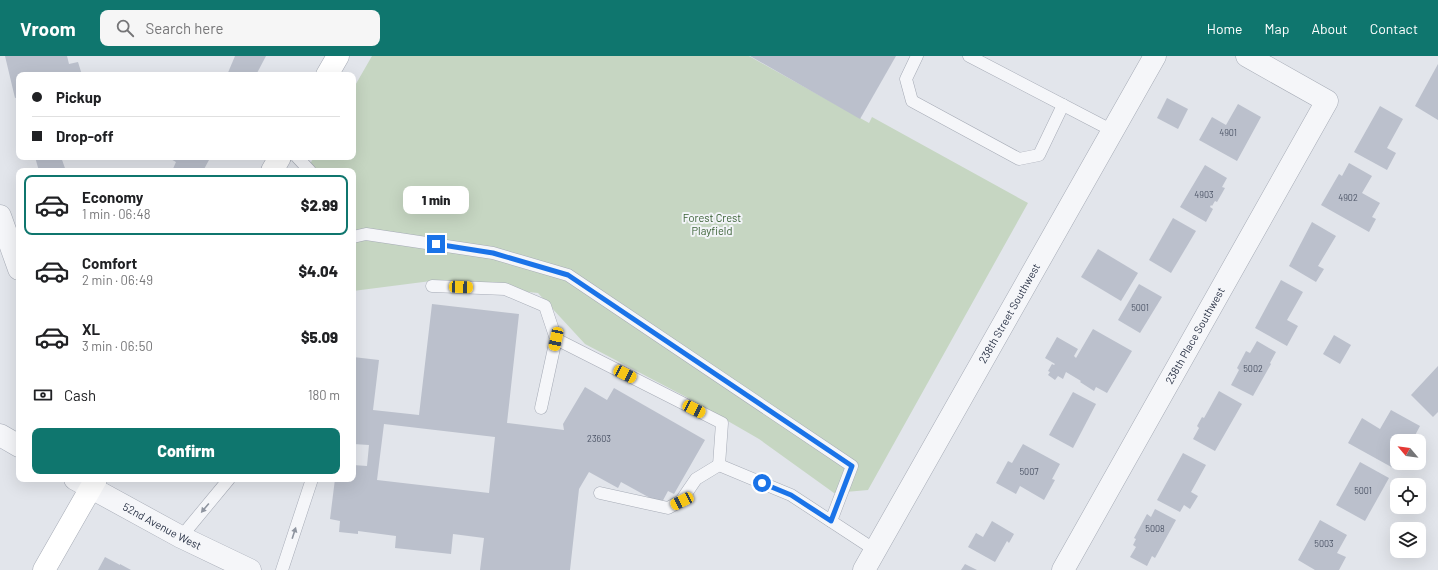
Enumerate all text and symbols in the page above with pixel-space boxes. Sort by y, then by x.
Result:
search box [100,10,380,46]
text: Vroom [20,17,76,40]
icon: search [114,17,136,39]
text: Search here [146,19,224,37]
text: Home [1207,20,1243,37]
text: Map [1265,20,1289,37]
text: About [1311,20,1348,37]
text: Contact [1370,20,1418,37]
text: Pickup [56,88,102,106]
text: Drop-off [56,127,114,145]
house number: 4901 [1219,127,1237,138]
callout: 1 min [403,186,469,214]
icon: car [34,187,70,223]
text: Economy [82,188,143,206]
house number: 4903 [1194,189,1214,200]
text: 1 min [422,192,450,208]
house number: 4902 [1338,192,1358,203]
text: $2.99 [301,196,338,214]
text: 1 min · 06:48 [82,206,151,222]
park label: Forest Crest Playfield [683,211,741,237]
route end [427,235,445,253]
icon: car [34,253,70,289]
text: Comfort [82,254,137,272]
street label: 238th Street Southwest [975,261,1042,365]
text: $4.04 [298,262,338,280]
text: 2 min · 06:49 [82,272,153,288]
car [449,281,473,293]
street label: 238th Place Southwest [1162,285,1227,386]
house number: 5001 [1131,302,1149,313]
icon: car [34,319,70,355]
text: XL [82,320,100,338]
car [548,326,564,352]
text: $5.09 [301,328,338,346]
text: 3 min · 06:50 [82,338,153,354]
car [612,363,638,385]
house number: 5002 [1243,363,1263,374]
icon: cash [32,384,54,406]
text: Cash [64,386,96,404]
text: 180 m [308,387,340,403]
car [681,398,707,420]
button: Confirm [32,428,340,474]
house number: 23603 [587,433,611,444]
north arrow [1390,434,1426,470]
map controls [1390,434,1426,558]
house number: 5007 [1019,466,1039,477]
route start [753,474,771,492]
button: locate [1390,478,1426,514]
house number: 5001 [1354,485,1372,496]
car [669,490,695,512]
street label: 52nd Avenue West [121,499,204,552]
one-way arrow [201,503,210,513]
button: layers [1390,522,1426,558]
house number: 5008 [1145,523,1165,534]
one-way arrow [292,527,298,539]
house number: 5003 [1314,538,1334,549]

